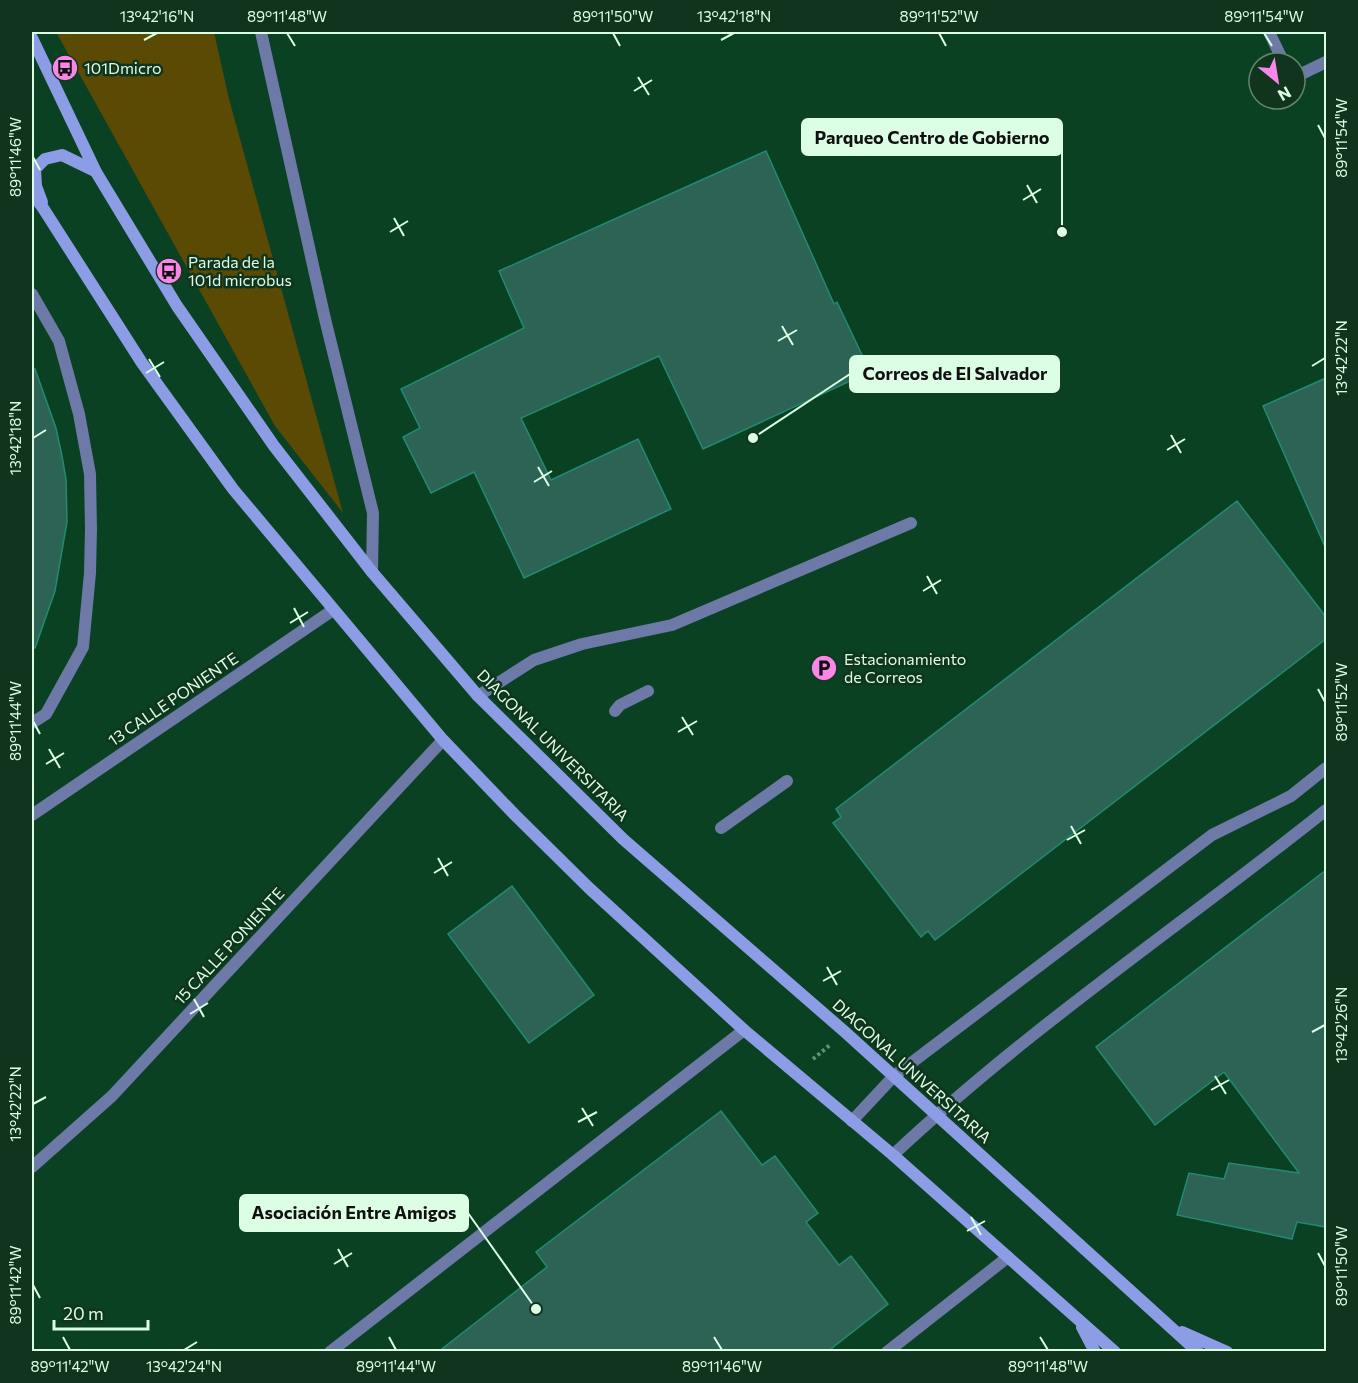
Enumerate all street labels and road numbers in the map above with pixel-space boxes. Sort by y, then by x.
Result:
street label: 13 CALLE PONIENTE [104,648,241,749]
street label: DIAGONAL UNIVERSITARIA [474,665,633,824]
street label: 15 CALLE PONIENTE [170,883,288,1008]
street label: DIAGONAL UNIVERSITARIA [829,995,995,1147]

